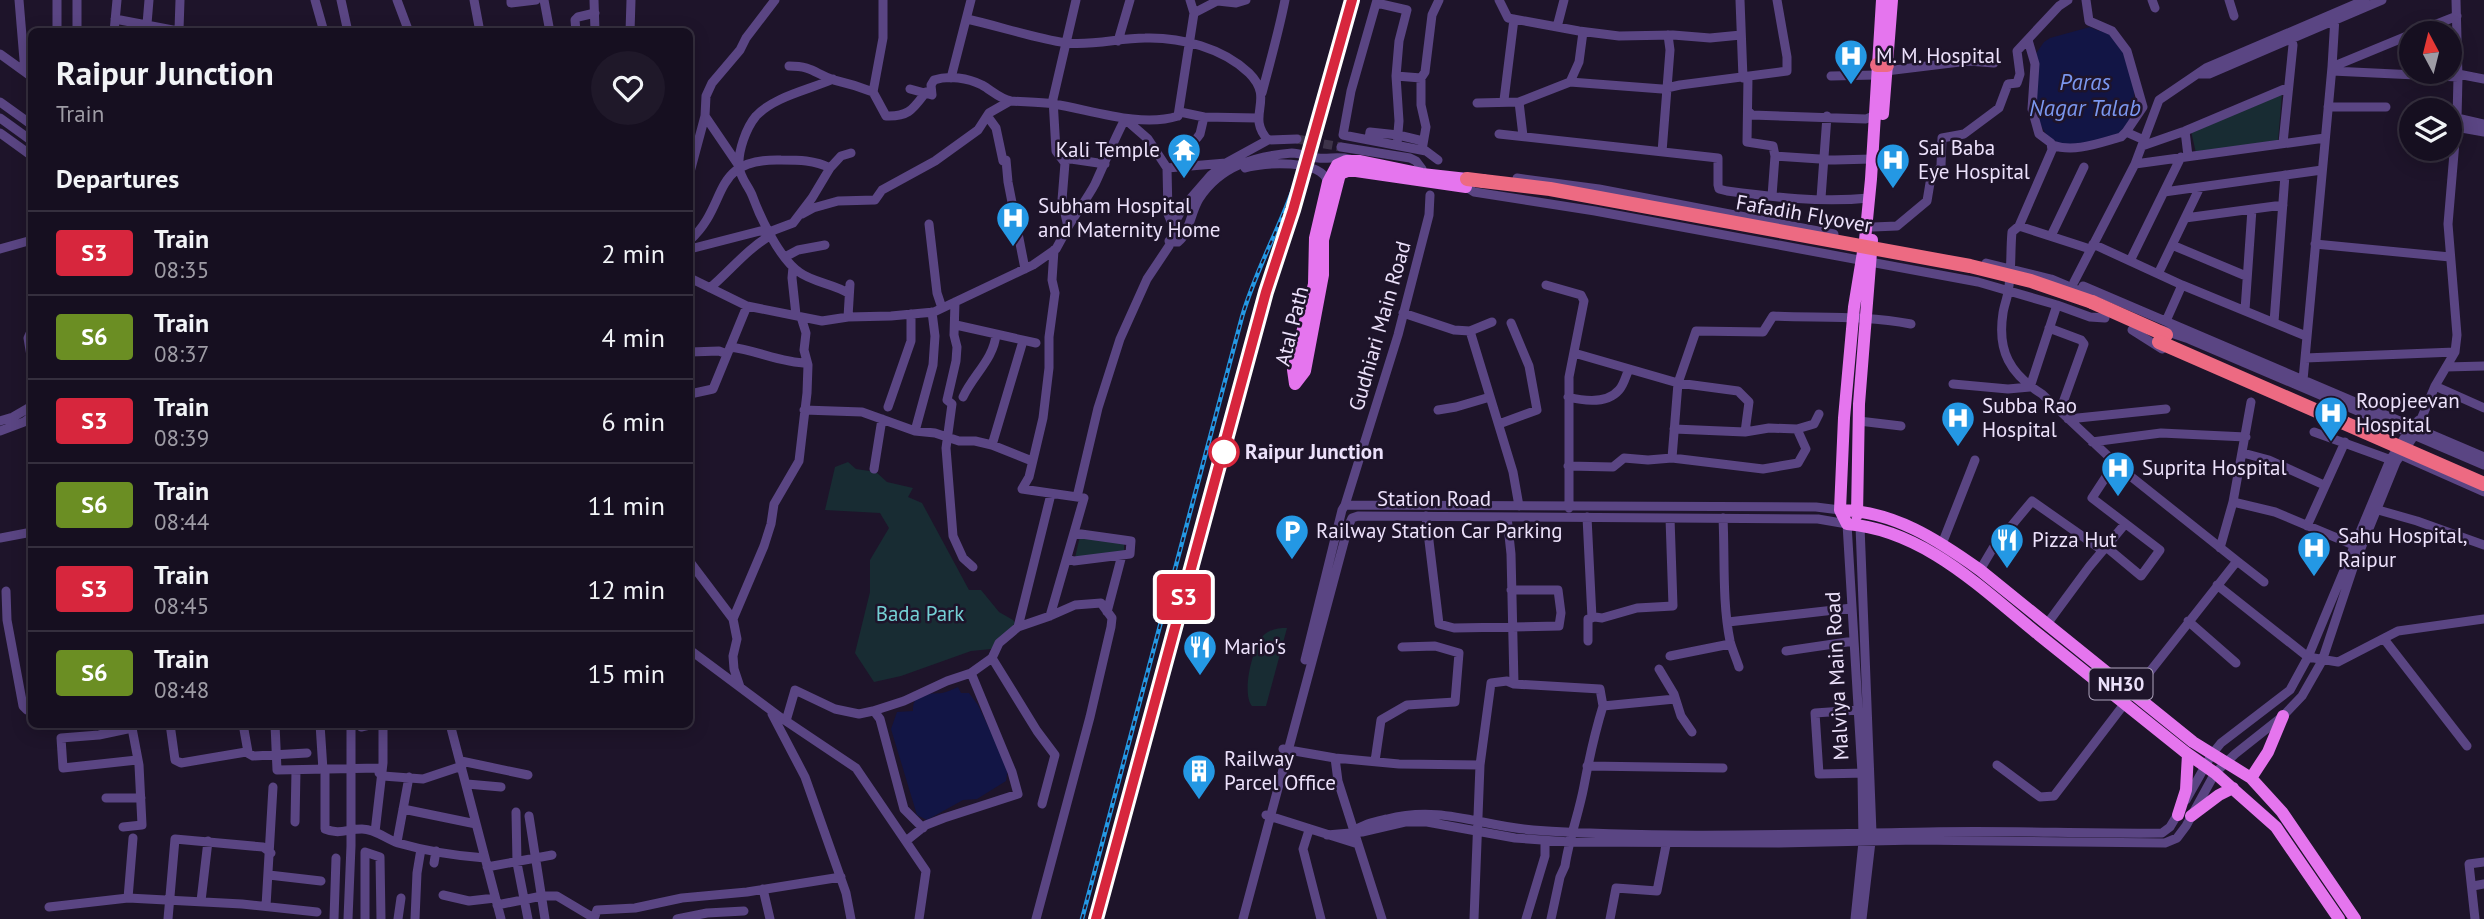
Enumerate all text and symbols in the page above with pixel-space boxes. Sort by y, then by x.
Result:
north arrow [2399,21,2462,84]
map controls [2399,21,2462,161]
hospital icon: M. M. Hospital [1832,37,1870,86]
place label: M. M. Hospital [1876,42,2001,69]
text: Raipur Junction [56,51,274,94]
button: heart [591,51,665,125]
water label: Paras Nagar Talab [2029,67,2141,122]
button: layers [2399,98,2462,161]
text: Train [56,99,104,128]
temple icon: Kali Temple [1165,131,1203,180]
place label: Sai Baba Eye Hospital [1918,134,2030,185]
place label: Kali Temple [1056,136,1160,163]
hospital icon: Sai Baba Eye Hospital [1874,141,1912,190]
text: Departures [56,162,179,195]
street label: Fafadih Flyover [1734,188,1874,239]
place label: Subham Hospital and Maternity Home [1038,192,1221,243]
hospital icon: Subham Hospital and Maternity Home [994,199,1032,248]
text: Train [154,222,209,255]
text: S3 [81,237,108,268]
text: 2 min [602,237,665,270]
street label: Gudhiari Main Road [1342,238,1417,414]
text: 08:35 [154,255,209,284]
street label: Atal Path [1269,283,1314,369]
text: Train [154,306,209,339]
text: S6 [81,321,108,352]
text: 4 min [602,321,665,354]
text: 08:37 [154,339,209,368]
place label: Roopjeevan Hospital [2356,387,2460,438]
text: Train [154,390,209,423]
place label: Subba Rao Hospital [1982,392,2077,443]
hospital icon: Roopjeevan Hospital [2312,394,2350,443]
hospital icon: Subba Rao Hospital [1939,399,1977,448]
text: S3 [81,405,108,436]
text: 6 min [602,405,665,438]
text: 08:39 [154,423,209,452]
marker: Raipur Junction [1209,437,1239,467]
place label: Raipur Junction [1245,438,1384,465]
hospital icon: Suprita Hospital [2099,449,2137,498]
place label: Suprita Hospital [2142,454,2287,481]
text: Train [154,474,209,507]
street label: Station Road [1377,485,1491,512]
text: S6 [81,489,108,520]
text: 11 min [587,489,665,522]
text: 08:44 [154,507,209,536]
parking icon: Railway Station Car Parking [1273,512,1311,561]
place label: Railway Station Car Parking [1316,517,1563,544]
restaurant icon: Pizza Hut [1988,521,2026,570]
place label: Sahu Hospital, Raipur [2338,522,2468,573]
place label: Pizza Hut [2032,526,2117,553]
hospital icon: Sahu Hospital, Raipur [2295,529,2333,578]
text: Train [154,558,209,591]
text: S3 [81,573,108,604]
text: 12 min [587,573,665,606]
line badge: S3 [1152,574,1216,620]
text: S3 [1171,581,1197,612]
text: 08:45 [154,591,209,620]
street label: Malviya Main Road [1819,591,1854,761]
park label: Bada Park [876,600,964,627]
restaurant icon: Mario's [1181,628,1219,677]
place label: Mario's [1224,633,1286,660]
text: Train [154,642,209,675]
text: S6 [81,657,108,688]
text: 15 min [587,657,665,690]
road number: NH30 [2090,668,2152,699]
text: 08:48 [154,675,209,704]
place label: Railway Parcel Office [1224,745,1336,796]
building icon: Railway Parcel Office [1180,752,1218,801]

